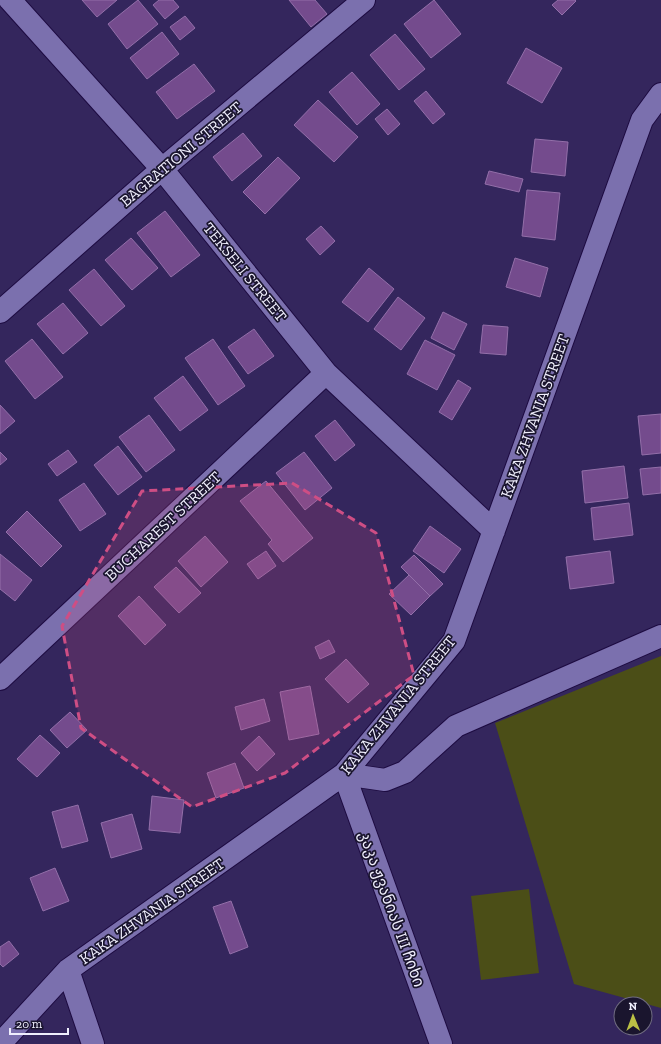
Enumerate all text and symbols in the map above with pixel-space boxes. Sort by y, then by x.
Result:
street label: BAGRATIONI STREET [116,97,246,211]
street label: TEKSELI STREET [199,219,291,325]
street label: KAKA ZHVANIA STREET [497,331,574,500]
street label: BUCHAREST STREET [101,467,225,585]
street label: KAKA ZHVANIA STREET [336,632,460,778]
street label: კაკა ჟვანიას III ჩიხი [355,828,429,990]
street label: KAKA ZHVANIA STREET [76,854,228,968]
north arrow [613,996,653,1036]
text: N [629,1000,638,1013]
scale bar [10,1010,68,1036]
text: 20 m [16,1017,43,1031]

